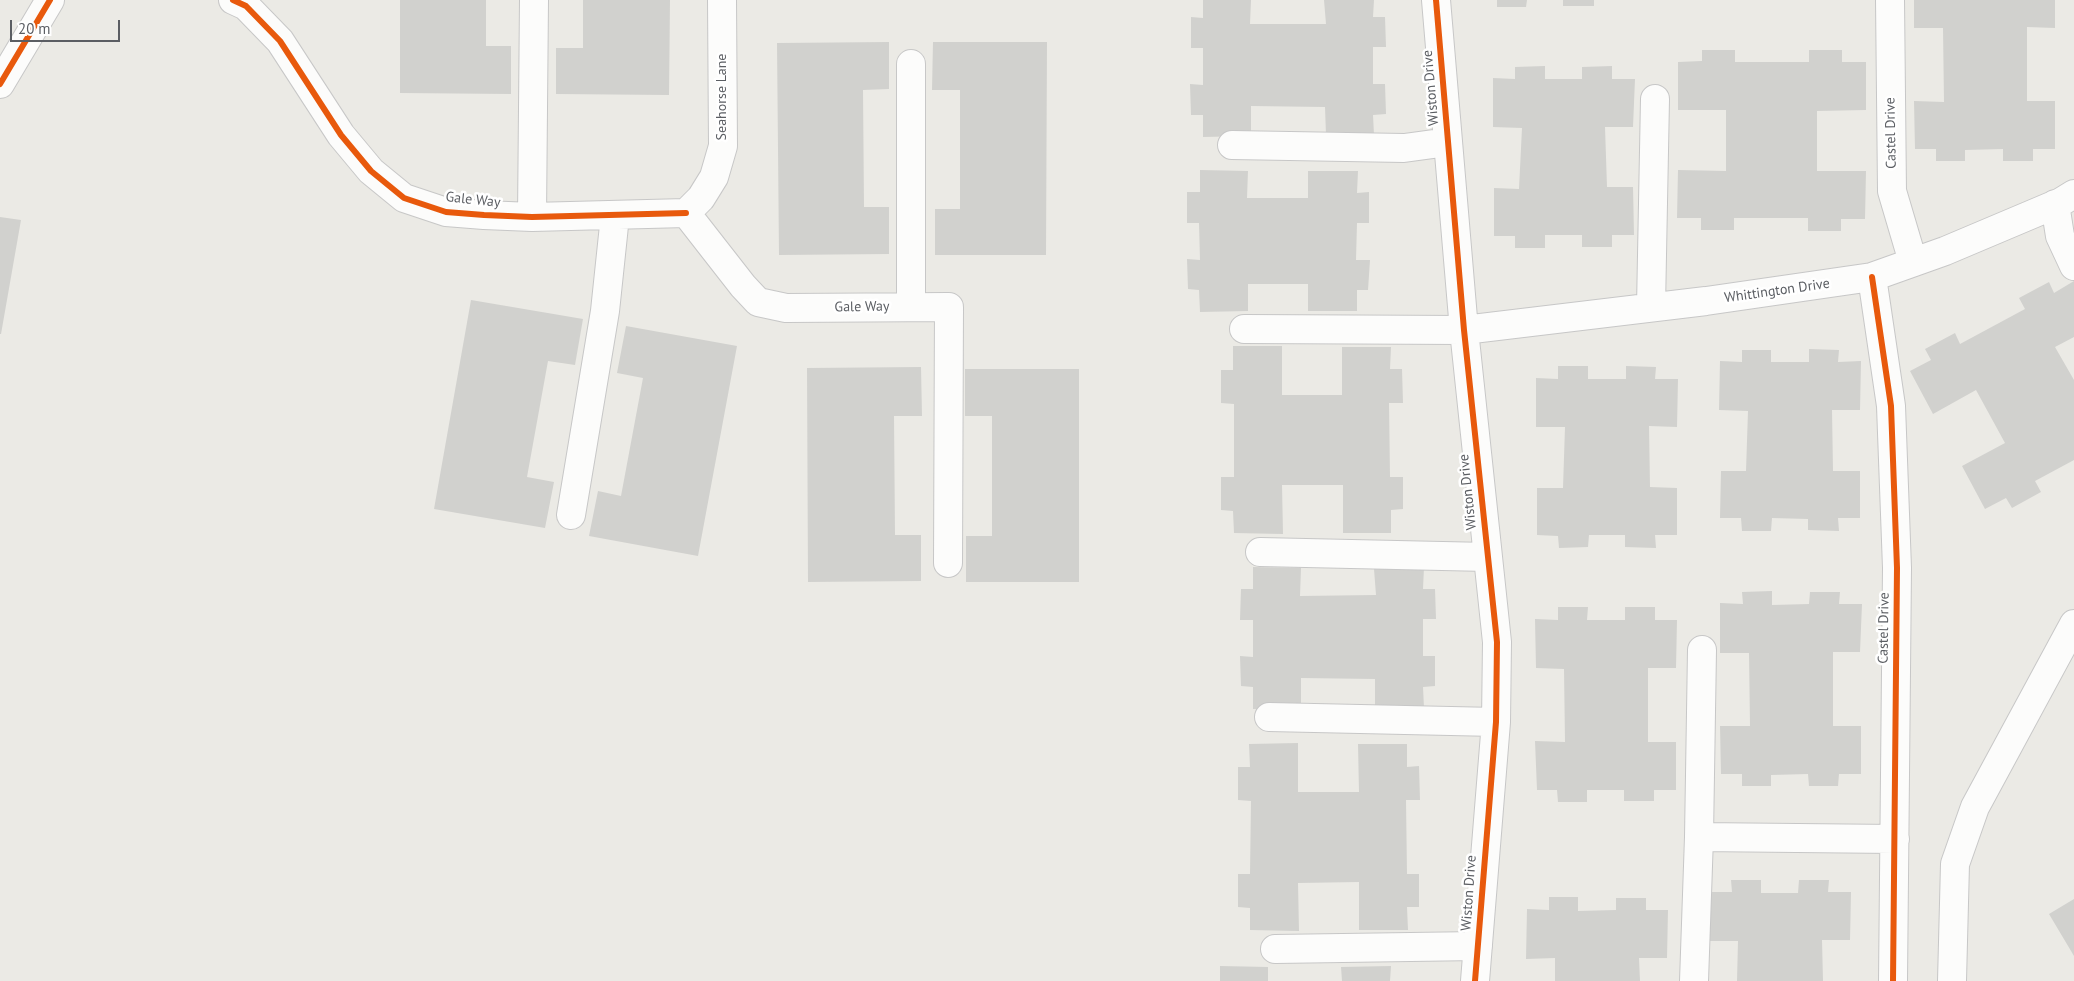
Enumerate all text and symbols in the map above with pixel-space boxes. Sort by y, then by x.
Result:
scale bar [12,10,122,42]
text: 20 m [18,19,51,38]
street label: Wiston Drive [1419,49,1443,127]
street label: Seahorse Lane [714,54,730,140]
street label: Castel Drive [1882,97,1900,169]
street label: Gale Way [445,189,501,211]
street label: Whittington Drive [1723,275,1831,307]
street label: Gale Way [834,298,890,316]
street label: Wiston Drive [1456,453,1480,531]
street label: Castel Drive [1875,592,1893,664]
street label: Wiston Drive [1458,854,1480,932]

